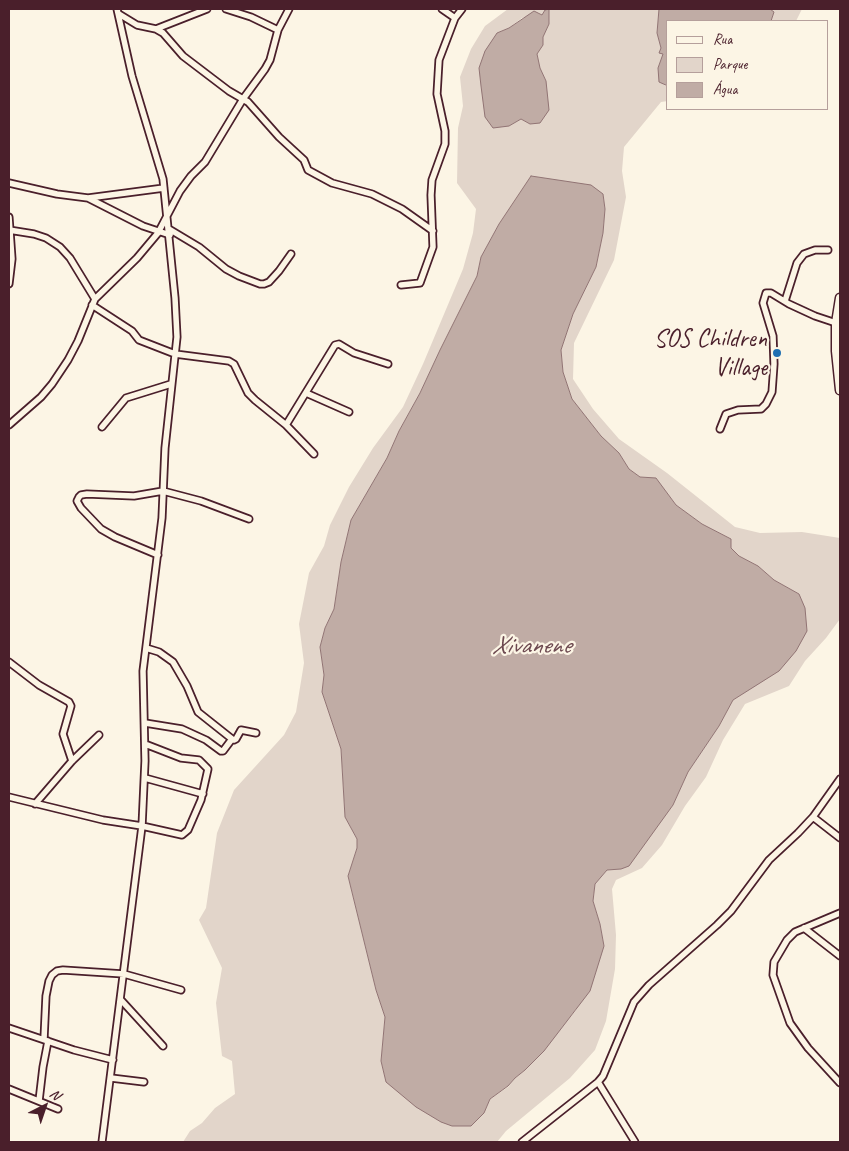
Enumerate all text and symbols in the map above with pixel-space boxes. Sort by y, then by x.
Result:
legend [666,20,829,110]
text: Rua [713,30,732,49]
text: Parque [713,55,747,74]
text: Água [713,80,737,99]
place label: SOS Children Village [654,324,767,383]
marker: SOS Children Village [771,347,783,359]
water label: Xivanene [492,630,570,662]
north arrow [20,1081,70,1131]
text: N [46,1085,64,1104]

